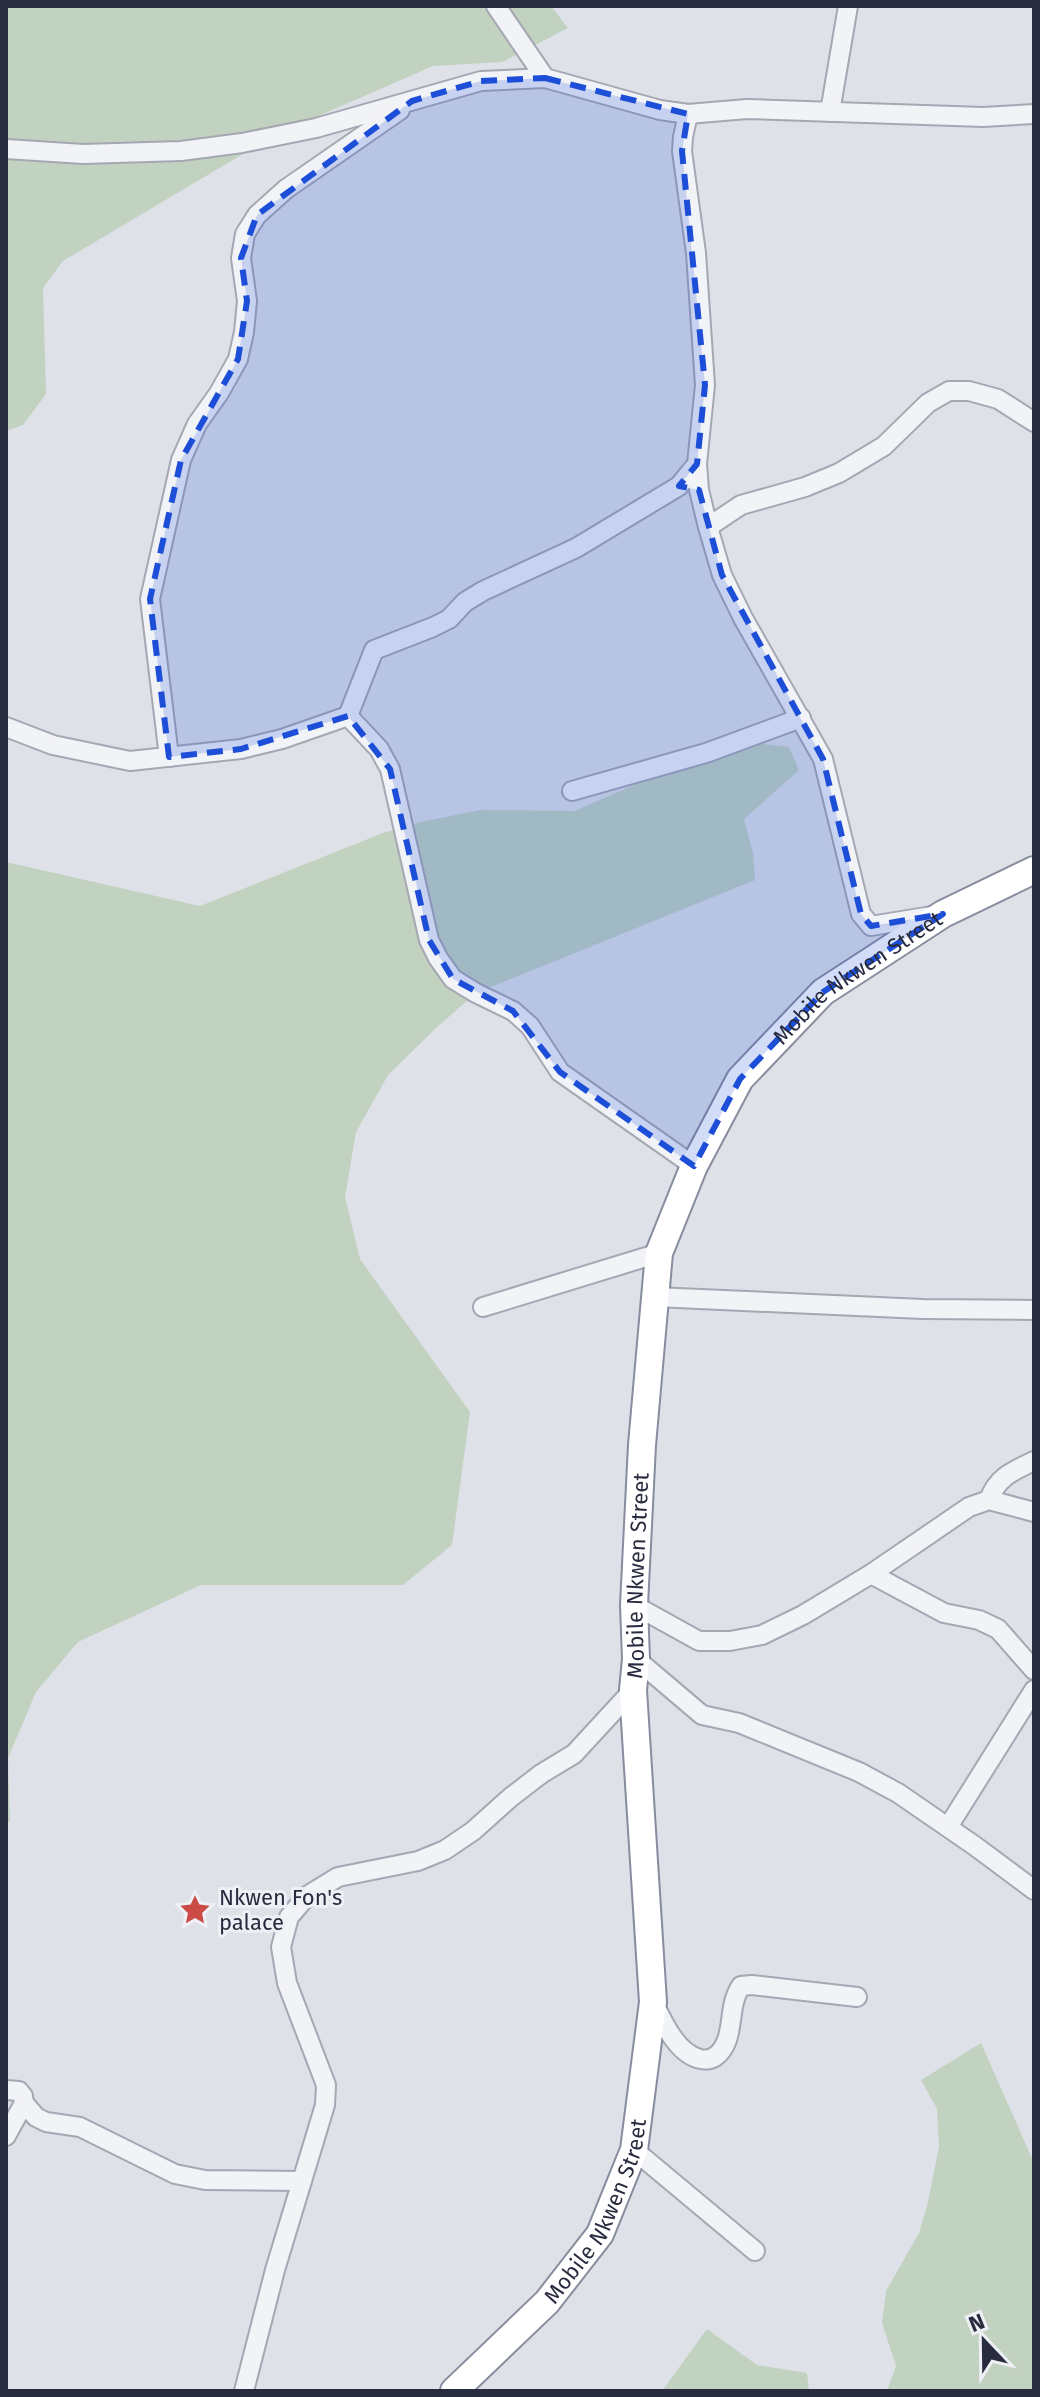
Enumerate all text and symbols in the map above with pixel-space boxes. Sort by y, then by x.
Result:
street label: Mobile Nkwen Street [767,905,947,1050]
street label: Mobile Nkwen Street [621,1472,654,1680]
place label: Nkwen Fon's palace [219,1884,342,1936]
place icon: Nkwen Fon's palace [178,1893,212,1927]
street label: Mobile Nkwen Street [538,2117,651,2309]
north arrow [944,2301,1024,2381]
text: N [965,2308,989,2338]

